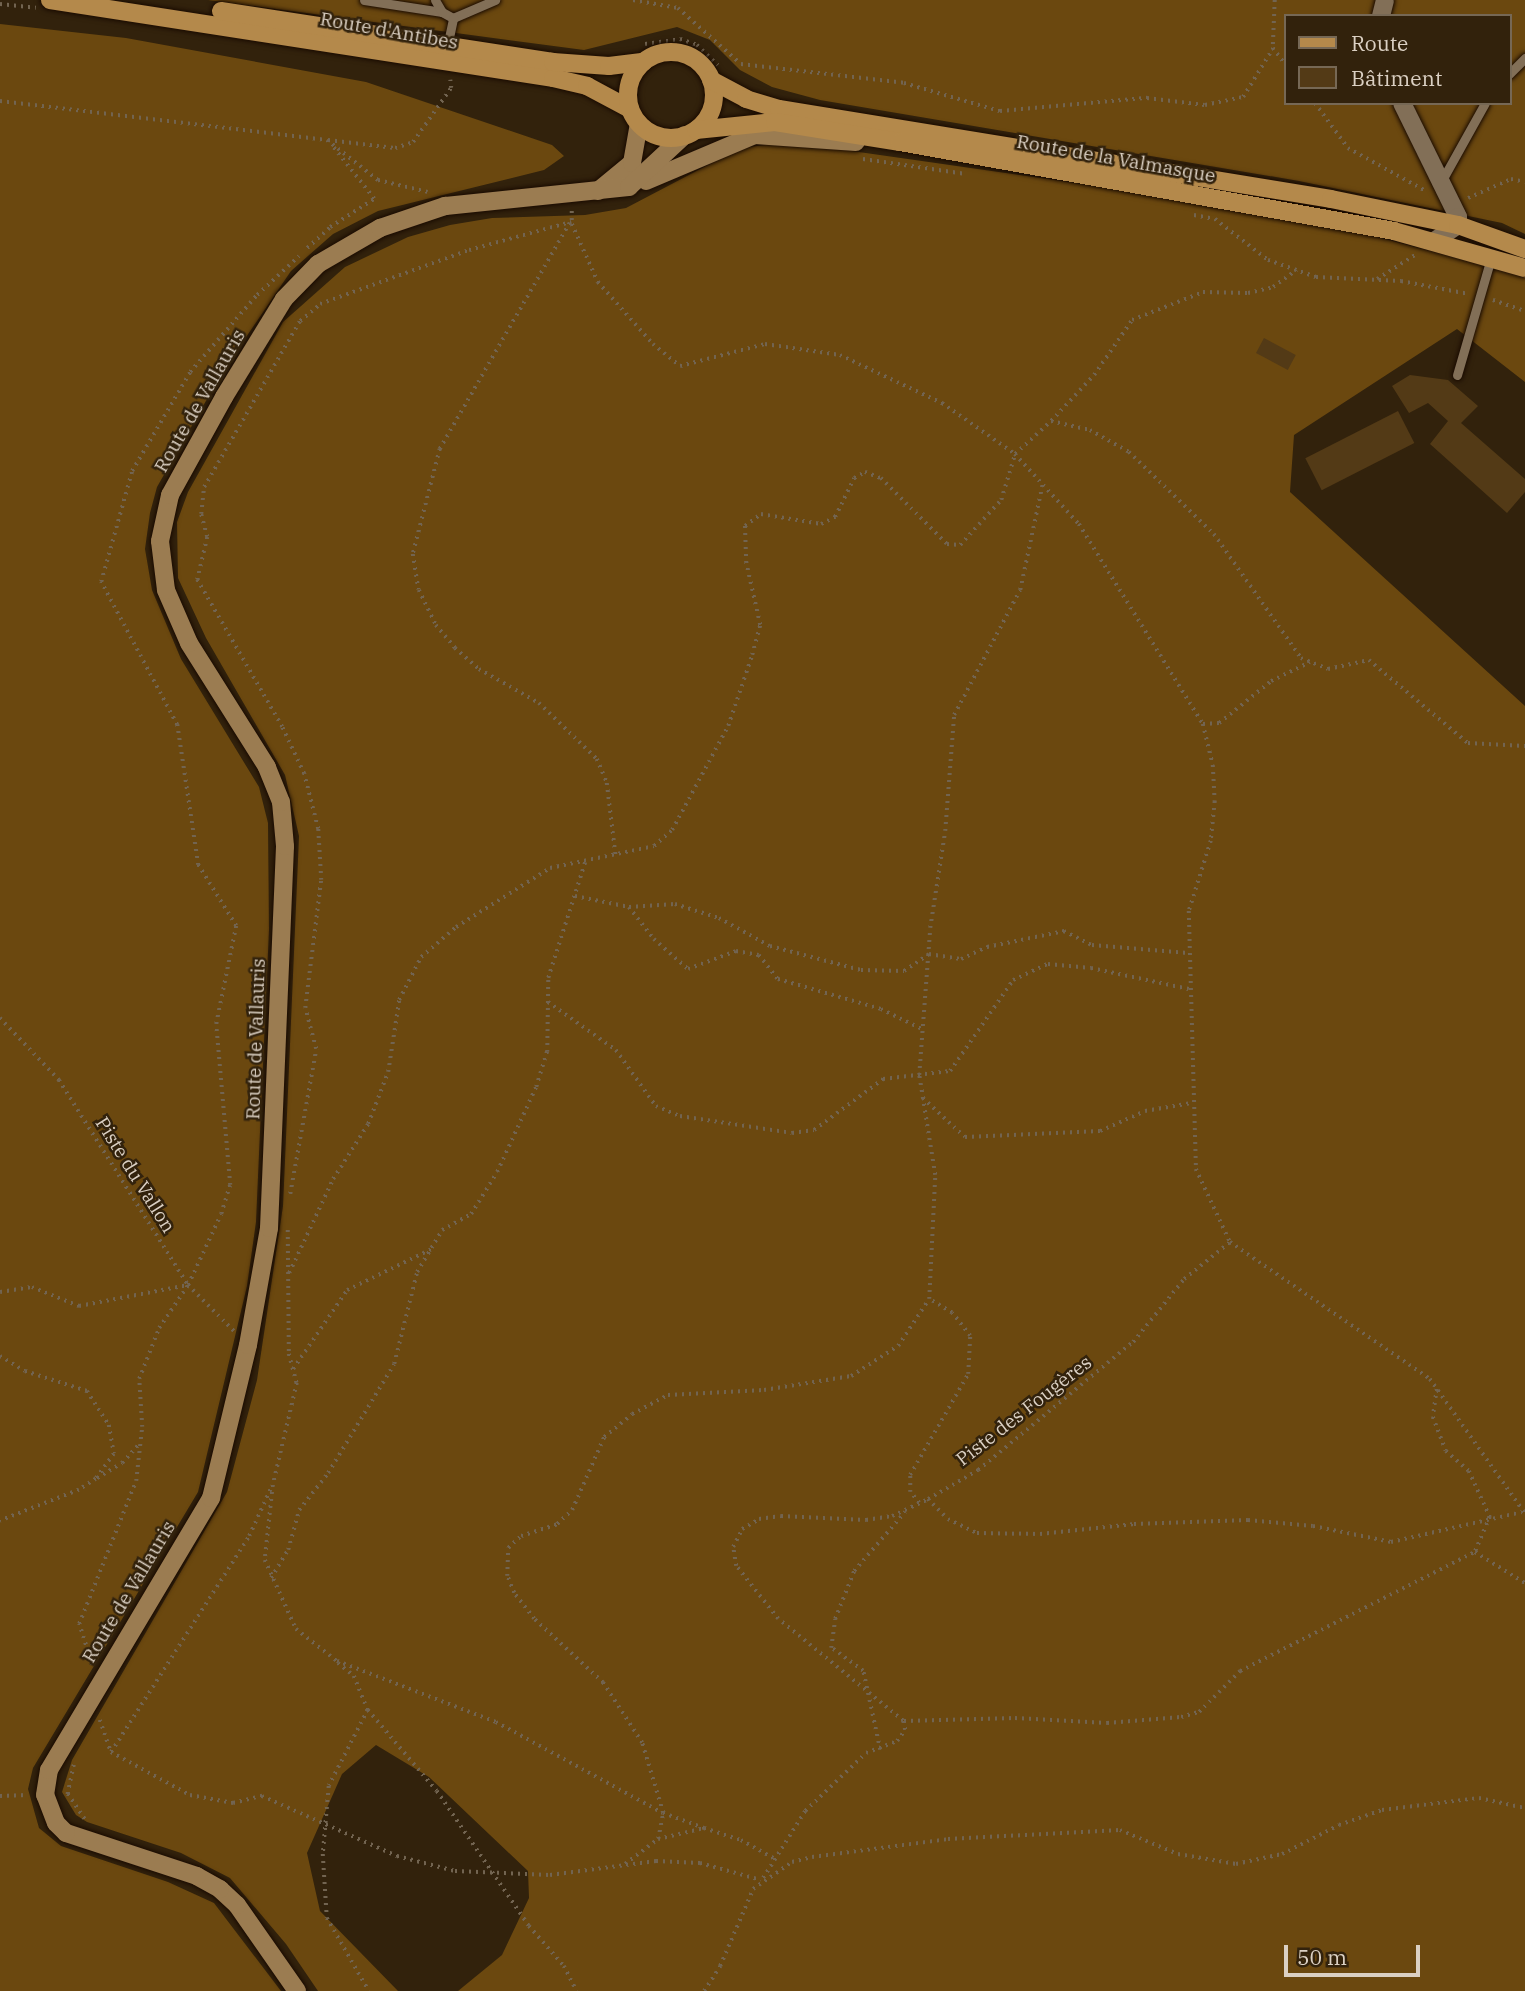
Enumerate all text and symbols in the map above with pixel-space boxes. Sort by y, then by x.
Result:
street label: Route d'Antibes [318,8,460,54]
legend [1284,14,1511,105]
text: Route [1351,29,1408,57]
text: Bâtiment [1351,64,1442,92]
street label: Route de la Valmasque [1015,130,1217,188]
street label: Route de Vallauris [150,325,250,477]
street label: Route de Vallauris [242,958,270,1120]
street label: Piste du Vallon [90,1113,180,1237]
street label: Piste des Fougères [952,1351,1096,1471]
street label: Route de Vallauris [78,1517,180,1667]
scale bar [1287,1932,1424,1976]
text: 50 m [1297,1943,1347,1971]

